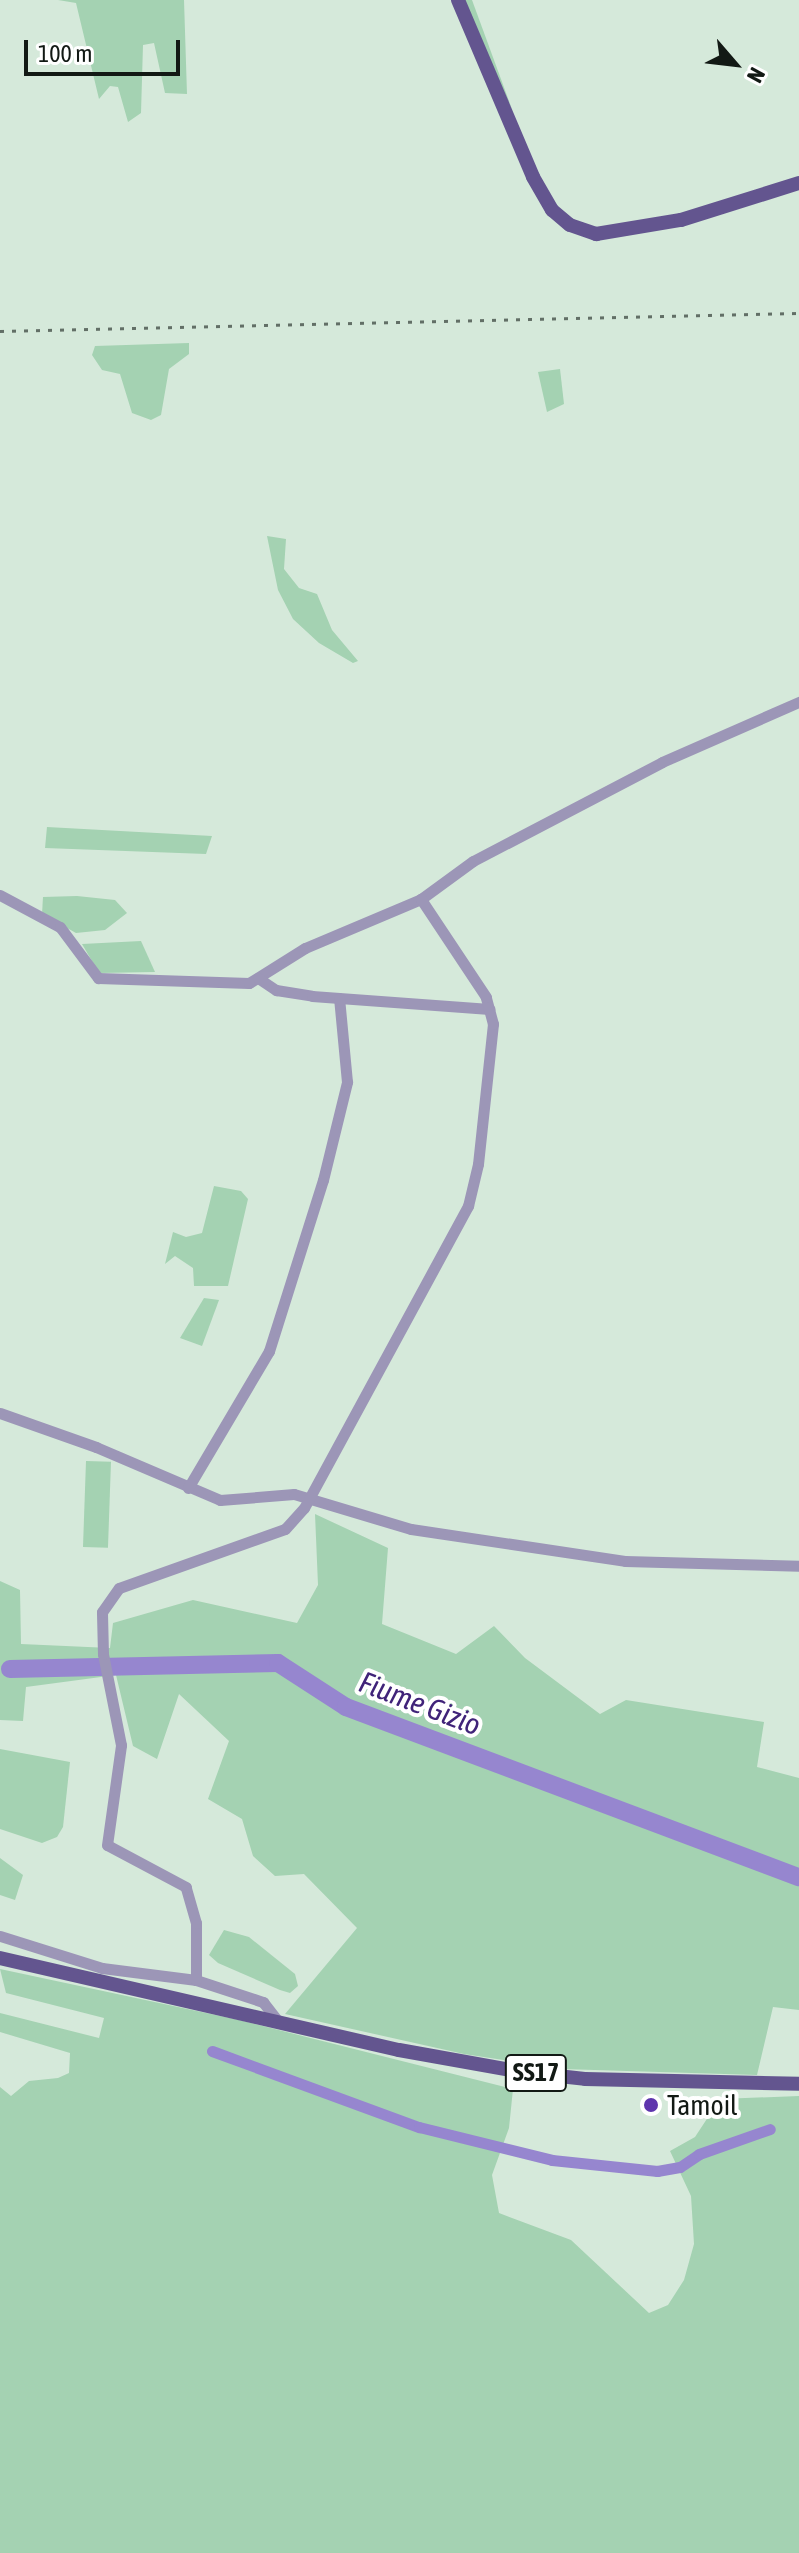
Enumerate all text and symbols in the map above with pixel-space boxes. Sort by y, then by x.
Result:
scale bar [28,24,184,74]
north arrow [695,24,775,104]
text: 100 m [38,40,92,67]
text: N [742,63,771,87]
water label: Fiume Gizio [354,1663,486,1743]
road number: SS17 [504,2051,568,2095]
place label: Tamoil [667,2088,738,2122]
marker: Tamoil [642,2096,660,2114]

